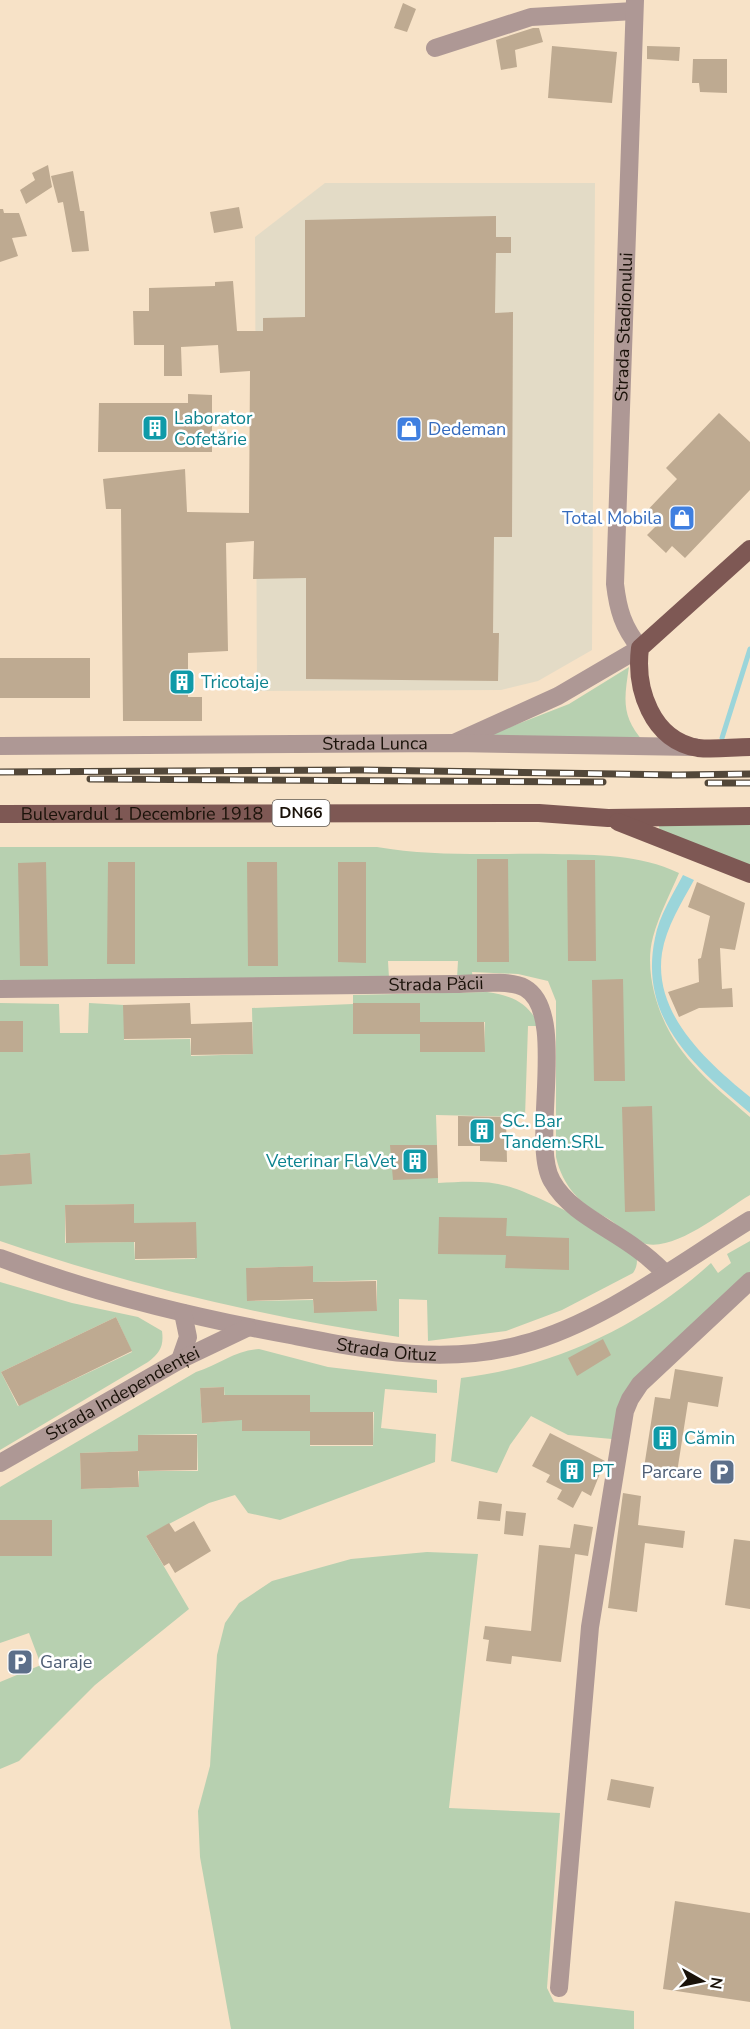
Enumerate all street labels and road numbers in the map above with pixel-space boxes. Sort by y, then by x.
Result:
street label: Strada Stadionului [609,252,638,402]
street label: Strada Lunca [322,731,428,756]
road number: DN66 [272,800,330,826]
street label: Bulevardul 1 Decembrie 1918 [21,802,263,826]
street label: Strada Păcii [388,971,484,997]
street label: Strada Oituz [334,1332,437,1367]
street label: Strada Independenței [41,1340,204,1446]

